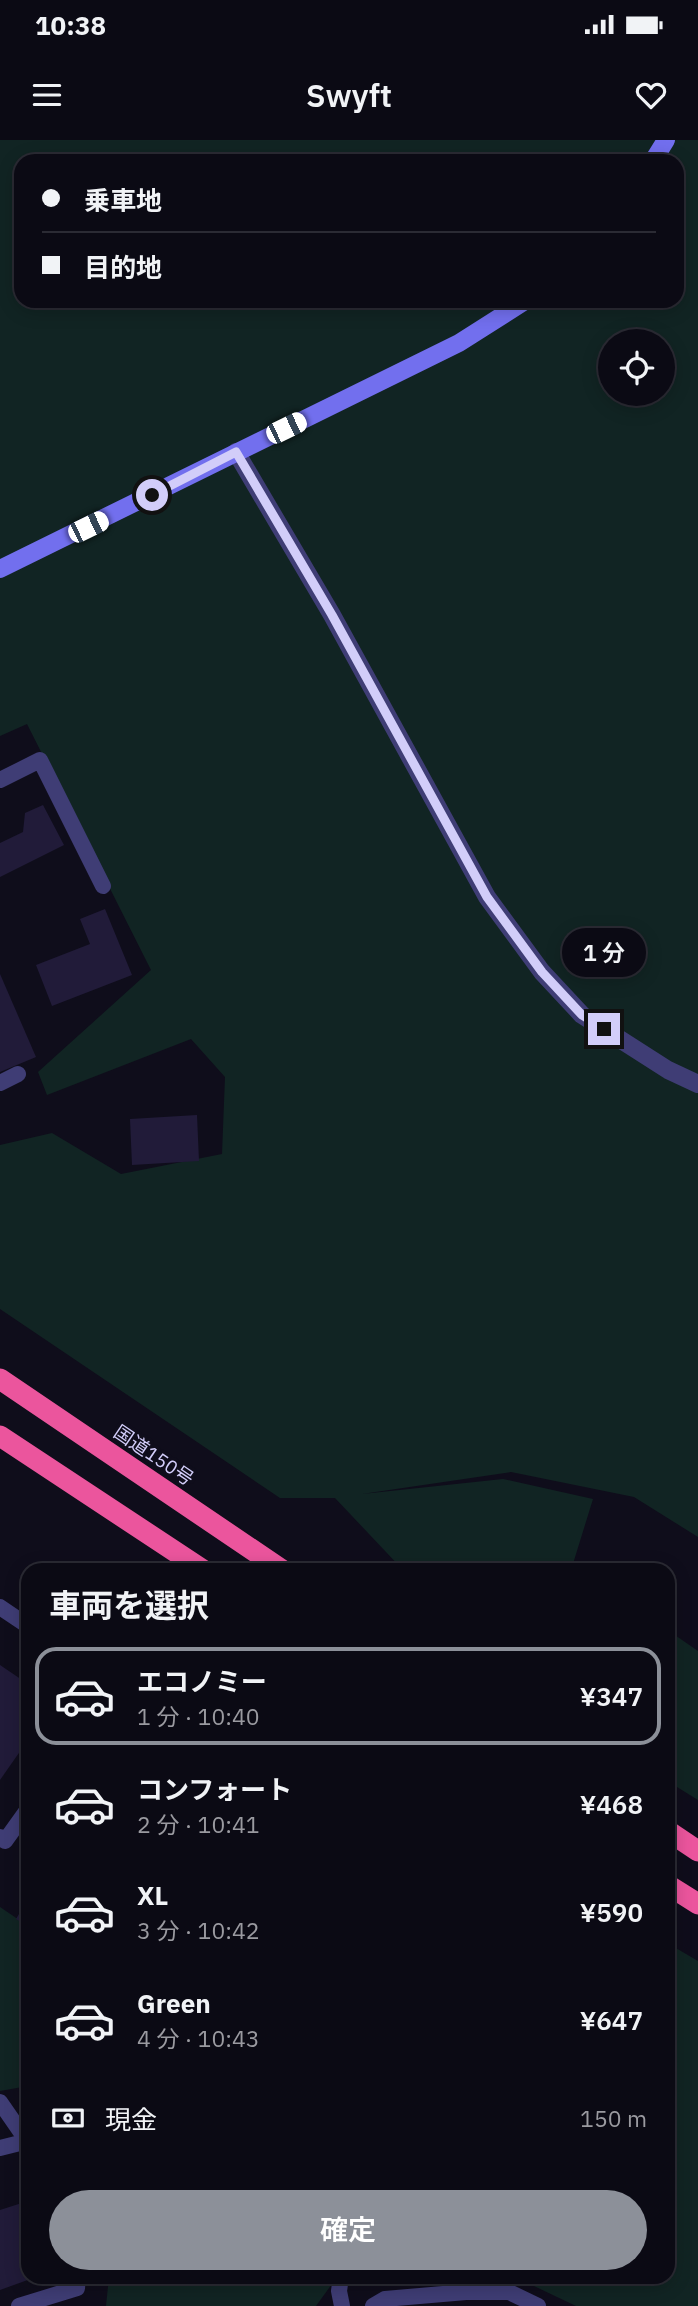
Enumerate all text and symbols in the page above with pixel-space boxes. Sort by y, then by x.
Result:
text: 10:38 [35,8,106,42]
text: Swyft [306,74,392,116]
icon: menu [28,76,66,114]
icon: heart [632,76,670,114]
text: 乗車地 [84,183,162,217]
text: 目的地 [84,250,162,284]
map controls [598,329,675,406]
button: locate [598,329,675,406]
car [263,409,310,447]
route start [136,479,168,511]
car [65,508,112,546]
callout: 1 分 [562,928,646,976]
text: 1 分 [583,937,625,967]
route end [588,1013,620,1045]
street label: 国道150号 [109,1420,199,1490]
text: 車両を選択 [49,1584,209,1626]
text: エコノミー [137,1664,267,1698]
icon: car [53,1665,116,1728]
text: ¥347 [580,1679,643,1713]
text: 1 分 · 10:40 [137,1701,260,1731]
text: コンフォート [137,1772,292,1806]
icon: car [53,1773,116,1836]
text: ¥468 [580,1787,643,1821]
text: 2 分 · 10:41 [137,1809,260,1839]
text: XL [137,1878,168,1912]
icon: car [53,1881,116,1944]
text: ¥590 [580,1895,643,1929]
text: 3 分 · 10:42 [137,1915,260,1945]
text: Green [137,1986,211,2020]
icon: car [53,1989,116,2052]
text: ¥647 [580,2003,643,2037]
text: 4 分 · 10:43 [137,2023,260,2053]
icon: cash [49,2099,87,2137]
text: 現金 [105,2102,157,2136]
text: 150 m [580,2103,647,2133]
button: 確定 [49,2190,647,2270]

